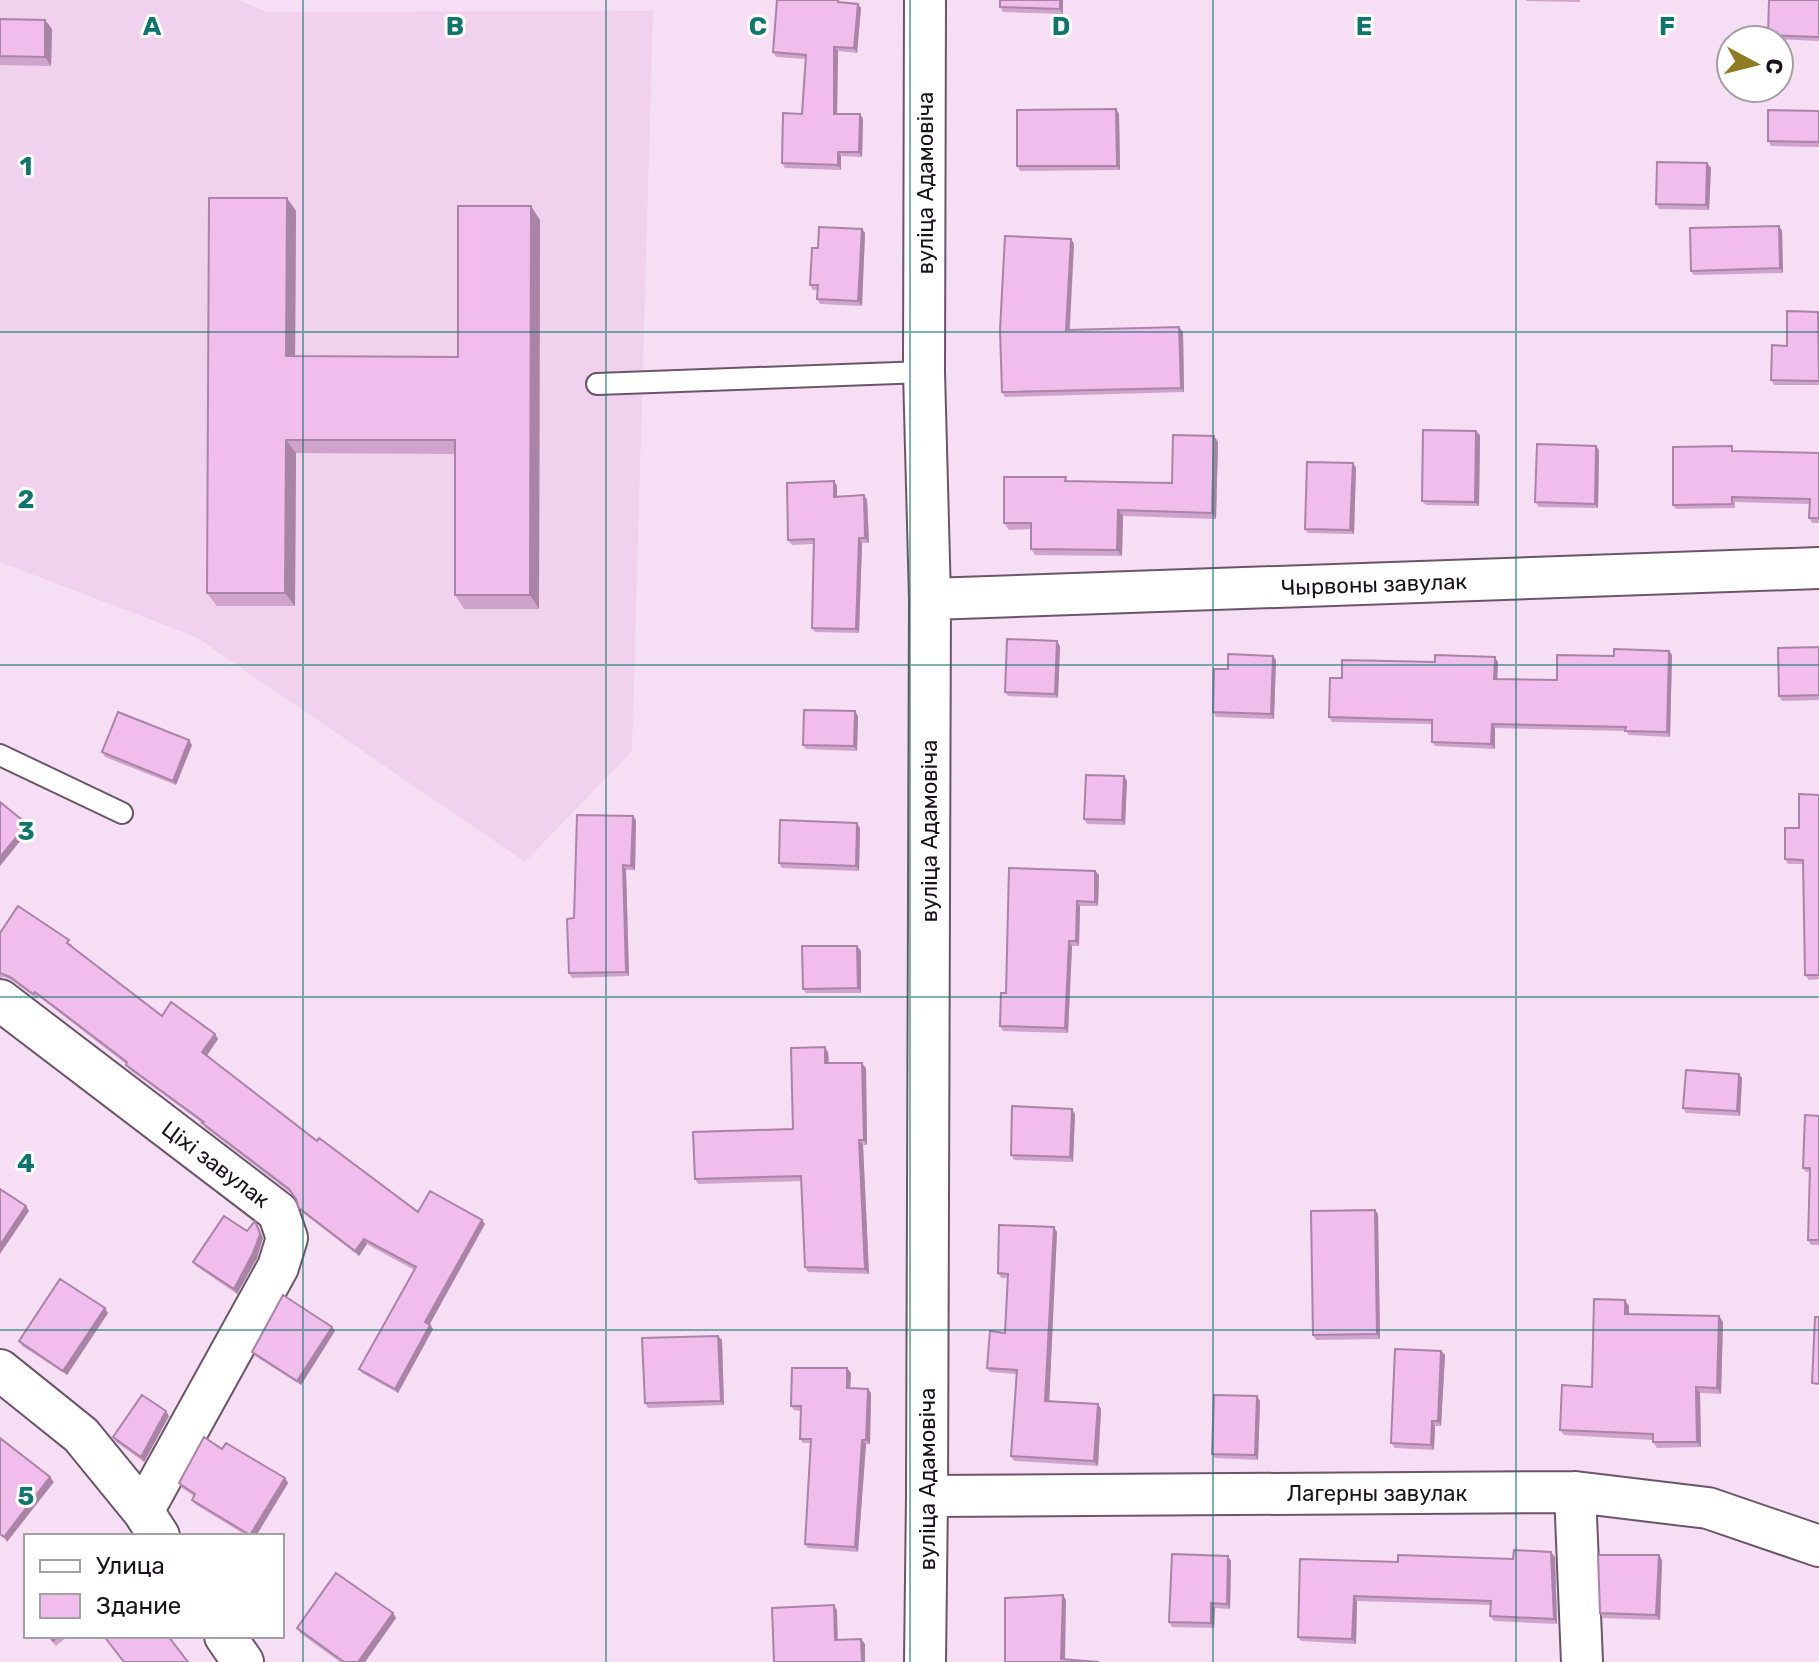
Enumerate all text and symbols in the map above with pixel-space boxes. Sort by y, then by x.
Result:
text: A [143,11,162,42]
text: B [446,11,464,42]
text: C [749,11,767,42]
text: D [1052,11,1070,42]
text: E [1356,11,1372,42]
text: F [1659,11,1675,42]
north arrow [1715,24,1795,104]
text: С [1760,57,1789,76]
street label: вуліца Адамовіча [912,92,939,274]
text: 1 [20,151,32,182]
text: 2 [18,484,34,515]
street label: Чырвоны завулак [1280,568,1468,601]
street label: вуліца Адамовіча [916,740,943,922]
text: 3 [17,816,35,847]
street label: Ціхі завулак [157,1115,275,1214]
text: 4 [17,1148,35,1179]
street label: вуліца Адамовіча [914,1388,941,1570]
street label: Лагерны завулак [1287,1480,1467,1507]
text: 5 [18,1481,34,1512]
legend [24,1534,284,1638]
text: Улица [96,1552,165,1580]
text: Здание [96,1592,181,1620]

